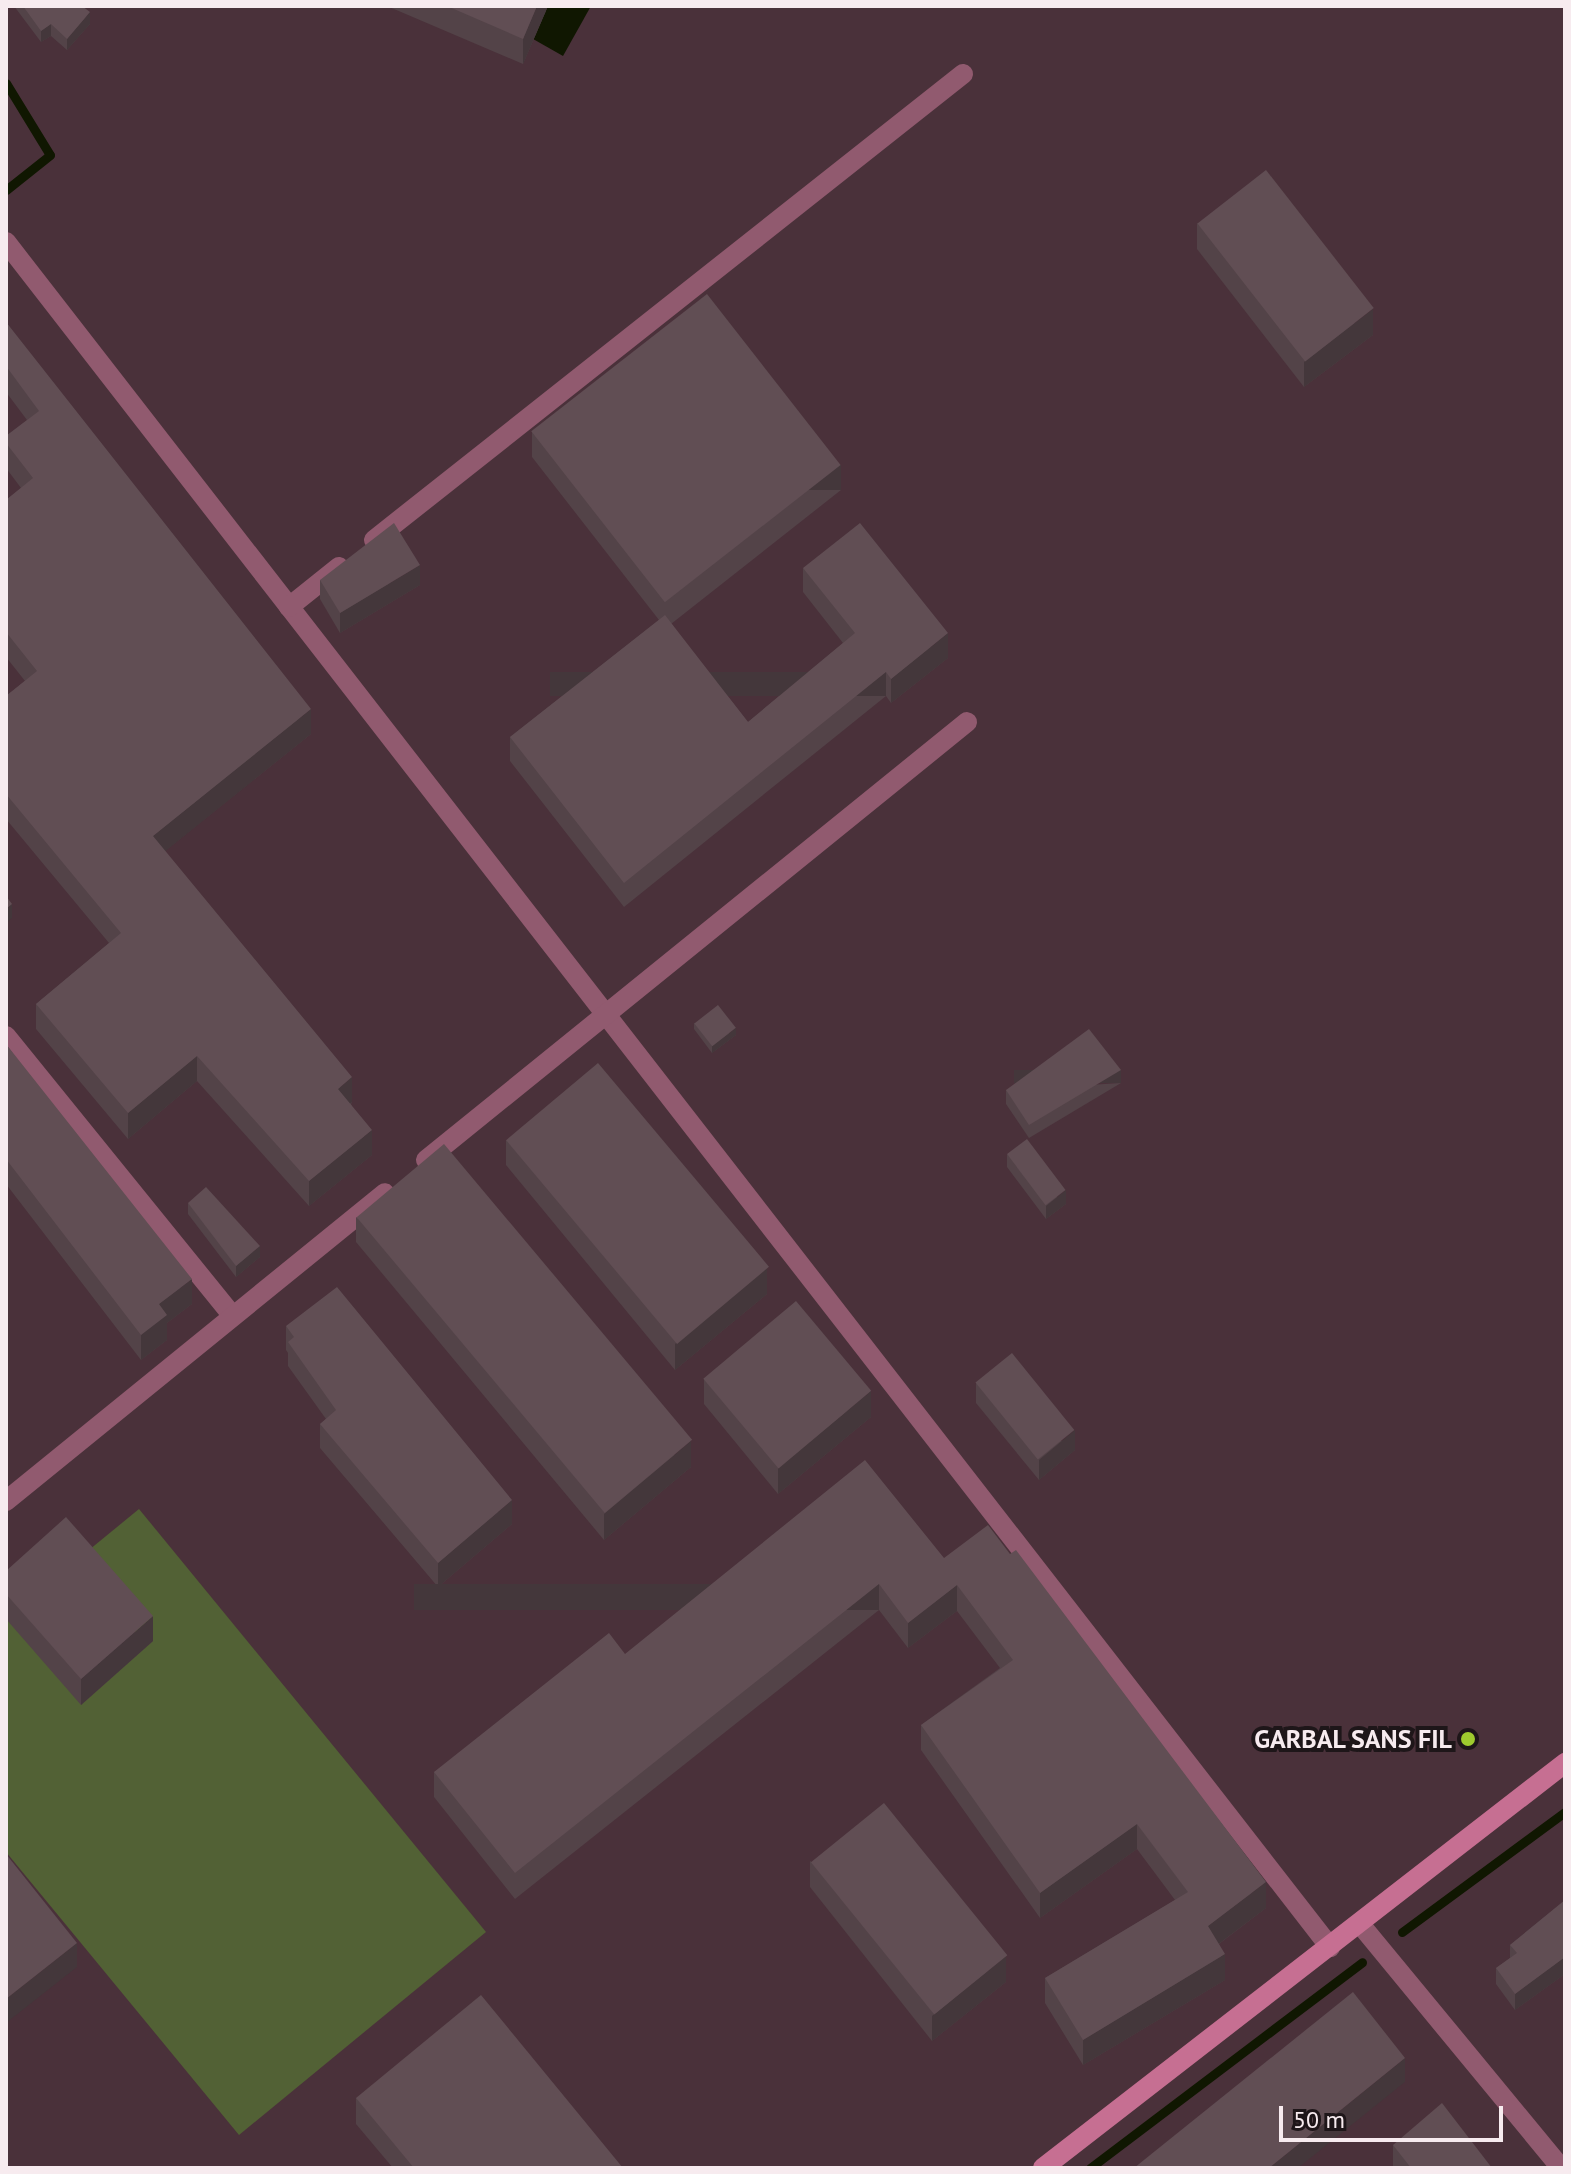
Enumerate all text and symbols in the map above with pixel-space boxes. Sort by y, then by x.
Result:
place label: GARBAL SANS FIL [1253,1723,1452,1755]
marker: GARBAL SANS FIL [1459,1730,1477,1748]
scale bar [1283,2090,1507,2140]
text: 50 m [1293,2104,1345,2135]

